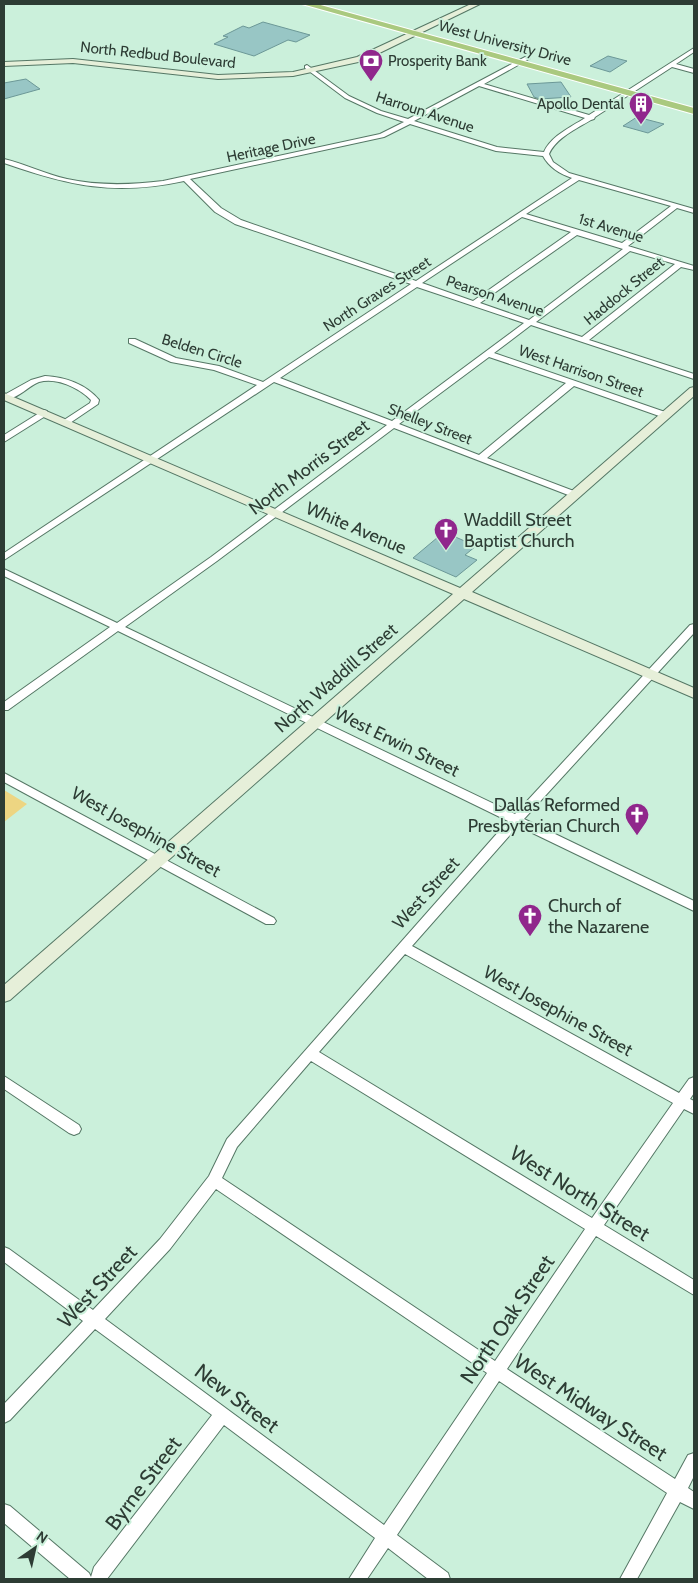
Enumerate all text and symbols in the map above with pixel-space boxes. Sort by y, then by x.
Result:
street label: West University Drive [437,17,574,69]
street label: North Redbud Boulevard [79,38,237,72]
bank icon: Prosperity Bank [358,48,384,82]
place label: Prosperity Bank [388,52,487,70]
street label: Harroun Avenue [374,88,477,136]
building icon: Apollo Dental [628,91,654,125]
place label: Apollo Dental [537,95,624,113]
street label: Heritage Drive [225,130,317,166]
street label: 1st Avenue [576,210,646,247]
street label: North Graves Street [320,253,434,335]
street label: Haddock Street [580,253,668,329]
street label: Pearson Avenue [444,272,546,320]
street label: Belden Circle [160,330,245,372]
street label: West Harrison Street [516,341,646,401]
street label: Shelley Street [385,400,475,448]
street label: North Morris Street [244,415,374,519]
street label: White Avenue [302,497,410,559]
place label: Waddill Street Baptist Church [464,509,574,552]
church icon: Waddill Street Baptist Church [433,517,459,551]
street label: North Waddill Street [270,619,402,737]
street label: West Erwin Street [331,702,463,782]
street label: West Josephine Street [68,782,224,882]
place label: Dallas Reformed Presbyterian Church [468,794,620,837]
church icon: Dallas Reformed Presbyterian Church [624,802,650,836]
street label: West Street [388,852,464,934]
place label: Church of the Nazarene [548,895,649,938]
church icon: Church of the Nazarene [517,903,543,937]
street label: West Josephine Street [480,961,636,1061]
street label: West North Street [505,1140,655,1246]
street label: West Street [52,1239,142,1333]
street label: North Oak Street [455,1250,559,1388]
street label: West Midway Street [510,1348,672,1466]
street label: New Street [190,1358,284,1438]
street label: Byrne Street [100,1431,186,1535]
north arrow [10,1523,60,1573]
text: N [33,1527,51,1547]

